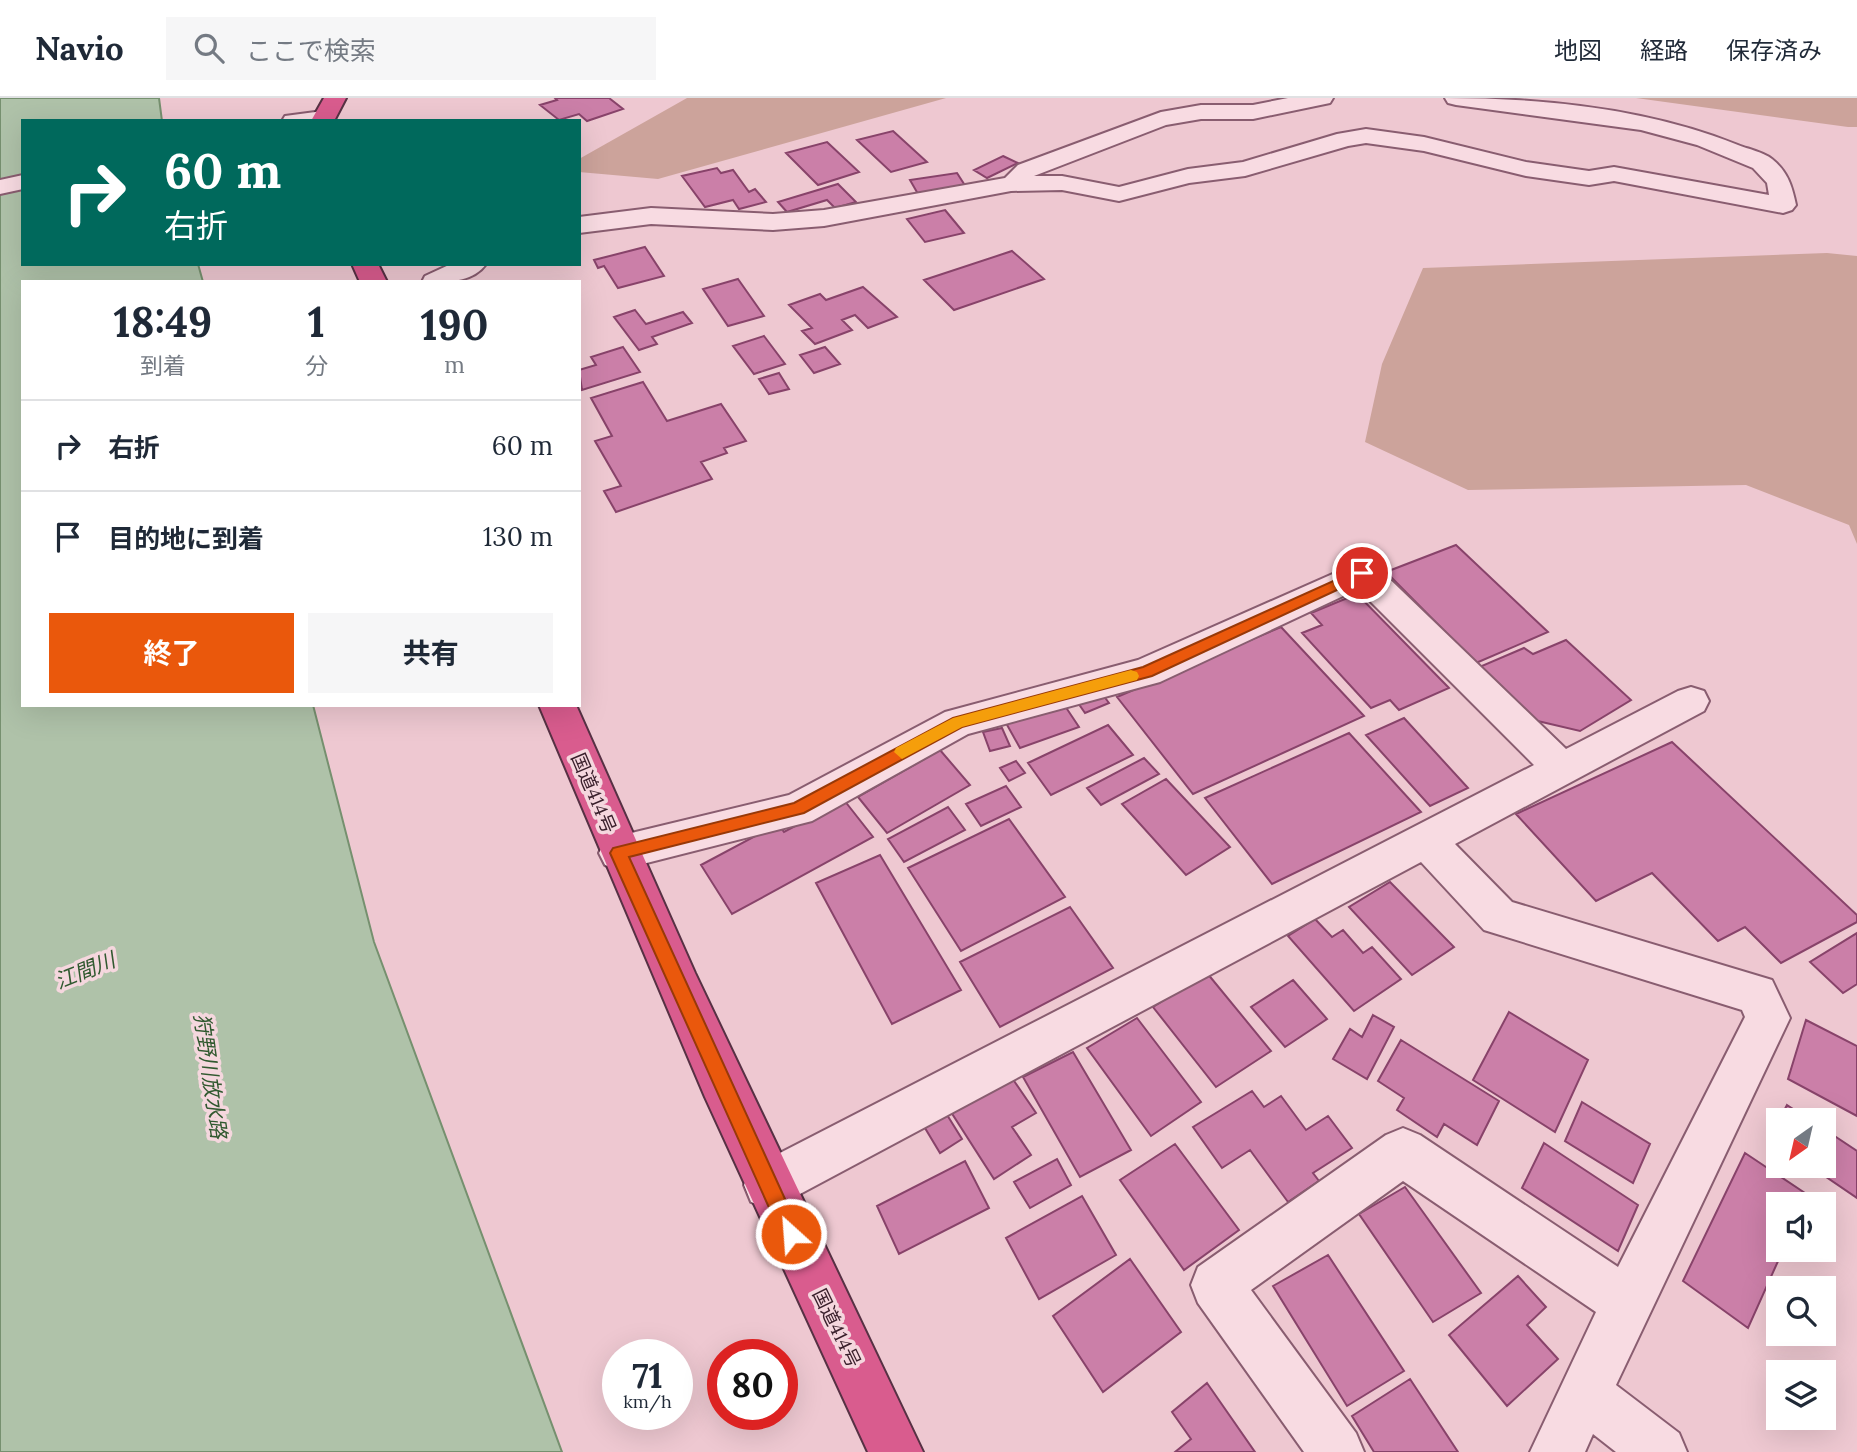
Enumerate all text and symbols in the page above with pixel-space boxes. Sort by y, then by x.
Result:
search box [166,17,656,80]
text: Navio [35,27,124,69]
icon: search [190,29,228,67]
text: ここで検索 [246,34,376,67]
text: 地図 [1554,35,1602,66]
text: 経路 [1640,35,1688,66]
text: 保存済み [1726,35,1822,66]
text: 60 m [164,139,281,201]
icon: right [49,147,140,238]
text: 右折 [164,205,228,246]
text: 18:49 [114,295,212,349]
text: 1 [308,295,325,349]
text: 190 [420,298,488,352]
text: m [444,350,465,379]
text: 到着 [140,351,186,380]
text: 分 [305,351,328,380]
icon: right [49,427,87,465]
text: 60 m [492,429,553,462]
text: 右折 [108,431,160,464]
icon: arrive [49,518,87,556]
text: 130 m [483,520,553,553]
text: 目的地に到着 [108,522,264,555]
pin [1332,543,1392,603]
icon: arrive [1343,554,1381,592]
button: 終了 [49,613,294,693]
button: 共有 [308,613,553,693]
street label: 国道414号 [566,749,622,837]
water label: 江間川 [51,945,121,995]
water label: 狩野川放水路 [188,1012,233,1142]
north arrow [1766,1108,1836,1178]
map controls [1766,1108,1836,1430]
button: sound [1766,1192,1836,1262]
position arrow [754,1197,828,1271]
button: search [1766,1276,1836,1346]
street label: 国道414号 [808,1285,866,1371]
speed limit sign: 80 [707,1339,798,1430]
text: 71 [632,1353,663,1398]
button: layers [1766,1360,1836,1430]
text: km/h [623,1390,672,1413]

